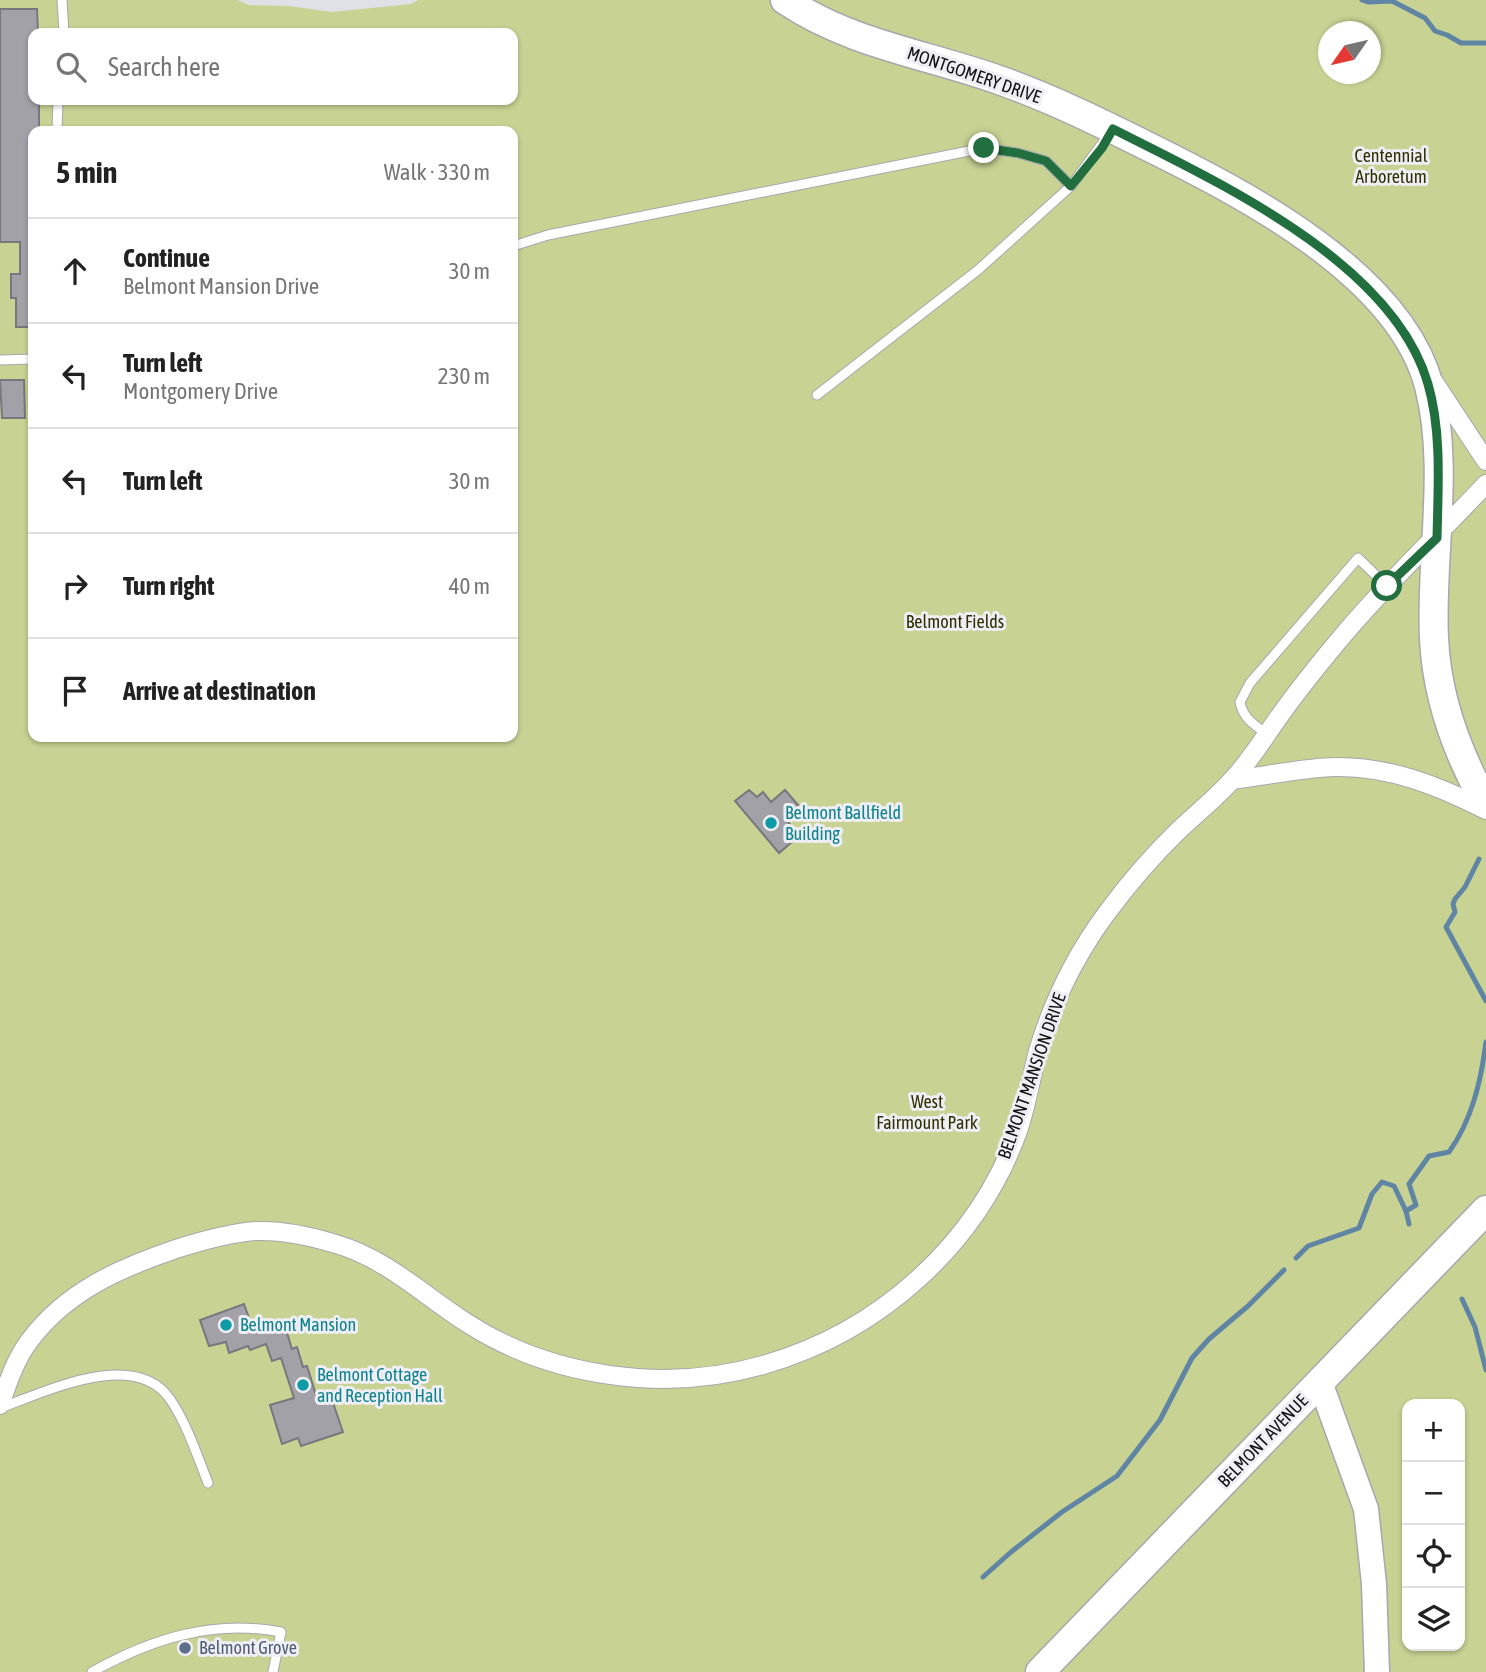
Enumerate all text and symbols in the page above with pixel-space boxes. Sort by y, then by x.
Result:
north arrow [1318,21,1381,84]
search box [28,28,518,105]
street label: MONTGOMERY DRIVE [905,42,1044,107]
icon: search [52,48,90,86]
text: Search here [108,52,220,82]
route end [968,132,999,163]
park label: Centennial Arboretum [1355,145,1428,187]
text: 5 min [56,155,117,189]
text: Walk · 330 m [384,159,490,185]
text: Continue [123,243,210,273]
icon: ahead [56,252,94,290]
text: 30 m [449,258,490,284]
text: Belmont Mansion Drive [123,273,319,299]
text: Turn left [123,348,203,378]
icon: left [56,357,94,395]
text: 230 m [438,363,490,389]
text: Montgomery Drive [123,378,278,404]
icon: left [56,462,94,500]
text: Turn left [123,466,203,496]
text: 30 m [449,468,490,494]
icon: right [56,567,94,605]
route start [1371,570,1402,601]
text: Turn right [123,571,214,601]
text: 40 m [449,573,490,599]
park label: Belmont Fields [906,611,1004,632]
icon: arrive [56,672,94,710]
text: Arrive at destination [123,676,316,706]
place label: Belmont Ballfield Building [785,802,901,844]
marker: Belmont Ballfield Building [763,815,779,831]
street label: BELMONT MANSION DRIVE [993,990,1070,1162]
park label: West Fairmount Park [876,1091,978,1133]
place label: Belmont Mansion [240,1314,356,1335]
marker: Belmont Mansion [218,1317,234,1333]
place label: Belmont Cottage and Reception Hall [317,1364,443,1406]
marker: Belmont Cottage and Reception Hall [295,1377,311,1393]
street label: BELMONT AVENUE [1213,1390,1312,1491]
map controls [1402,1399,1465,1651]
button: + [1402,1399,1465,1462]
button: − [1402,1462,1465,1525]
button: locate [1402,1525,1465,1588]
button: layers [1402,1588,1465,1651]
place label: Belmont Grove [199,1637,297,1658]
marker: Belmont Grove [177,1640,193,1656]

